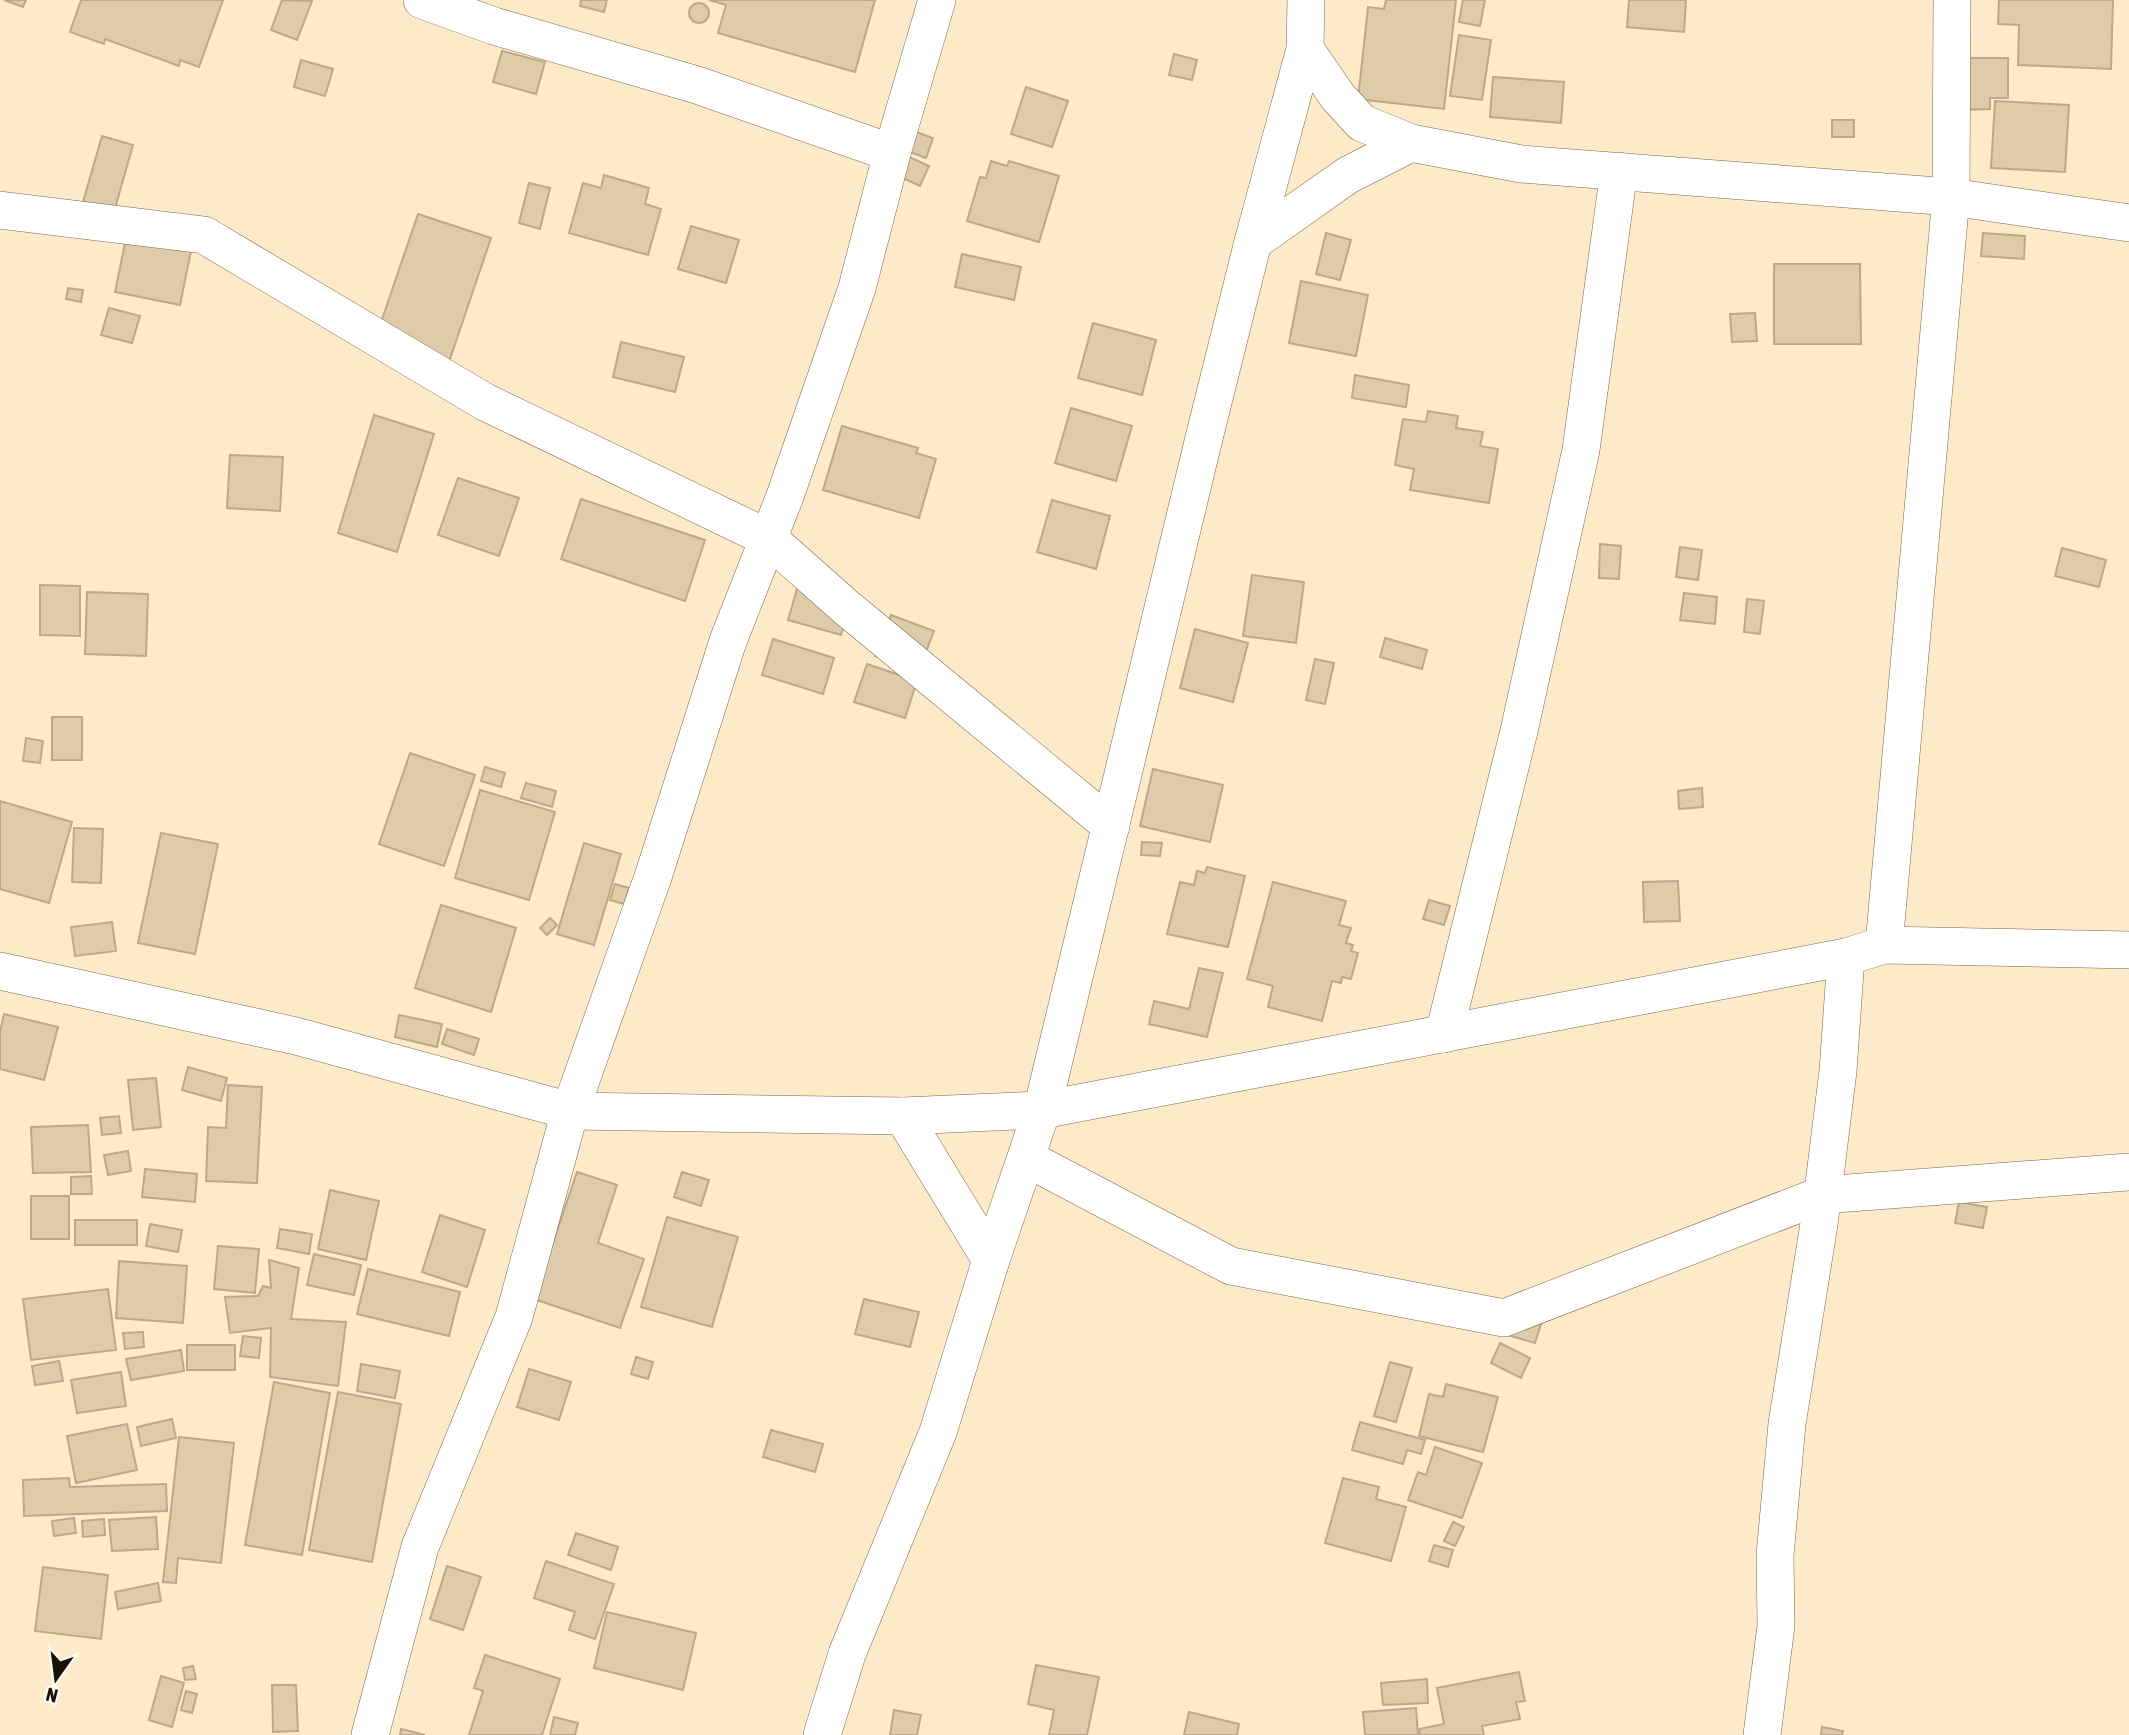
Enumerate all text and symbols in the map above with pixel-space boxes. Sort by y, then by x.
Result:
north arrow [21,1644,91,1714]
text: N [44,1683,60,1708]

